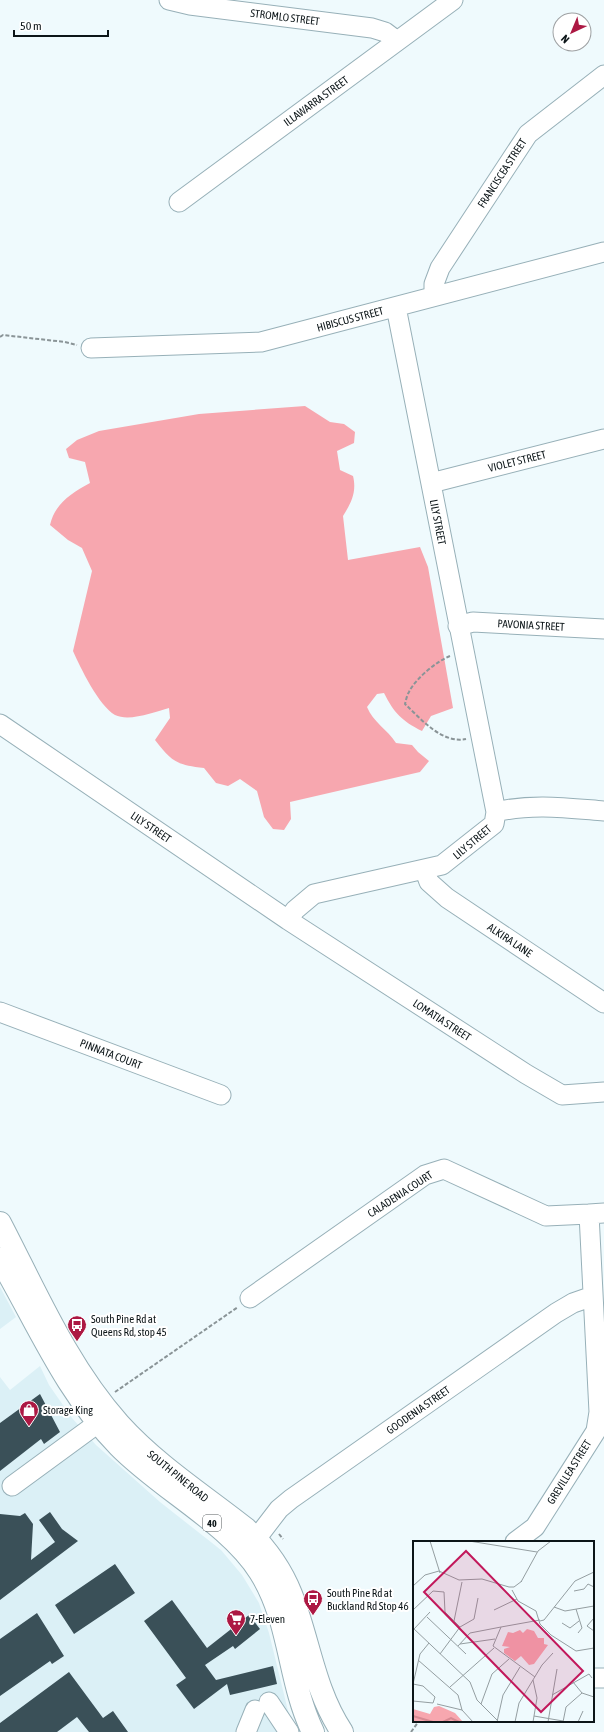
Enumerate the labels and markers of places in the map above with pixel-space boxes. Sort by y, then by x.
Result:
place label: South Pine Rd at Queens Rd, stop 45 [91,1313,167,1338]
bus stop icon: South Pine Rd at Queens Rd, stop 45 [66,1314,88,1342]
shop icon: Storage King [18,1399,40,1427]
place label: Storage King [43,1404,93,1416]
place label: South Pine Rd at Buckland Rd Stop 46 [327,1587,409,1612]
bus stop icon: South Pine Rd at Buckland Rd Stop 46 [302,1588,324,1616]
supermarket icon: 7-Eleven [225,1608,247,1636]
place label: 7-Eleven [250,1613,285,1625]

